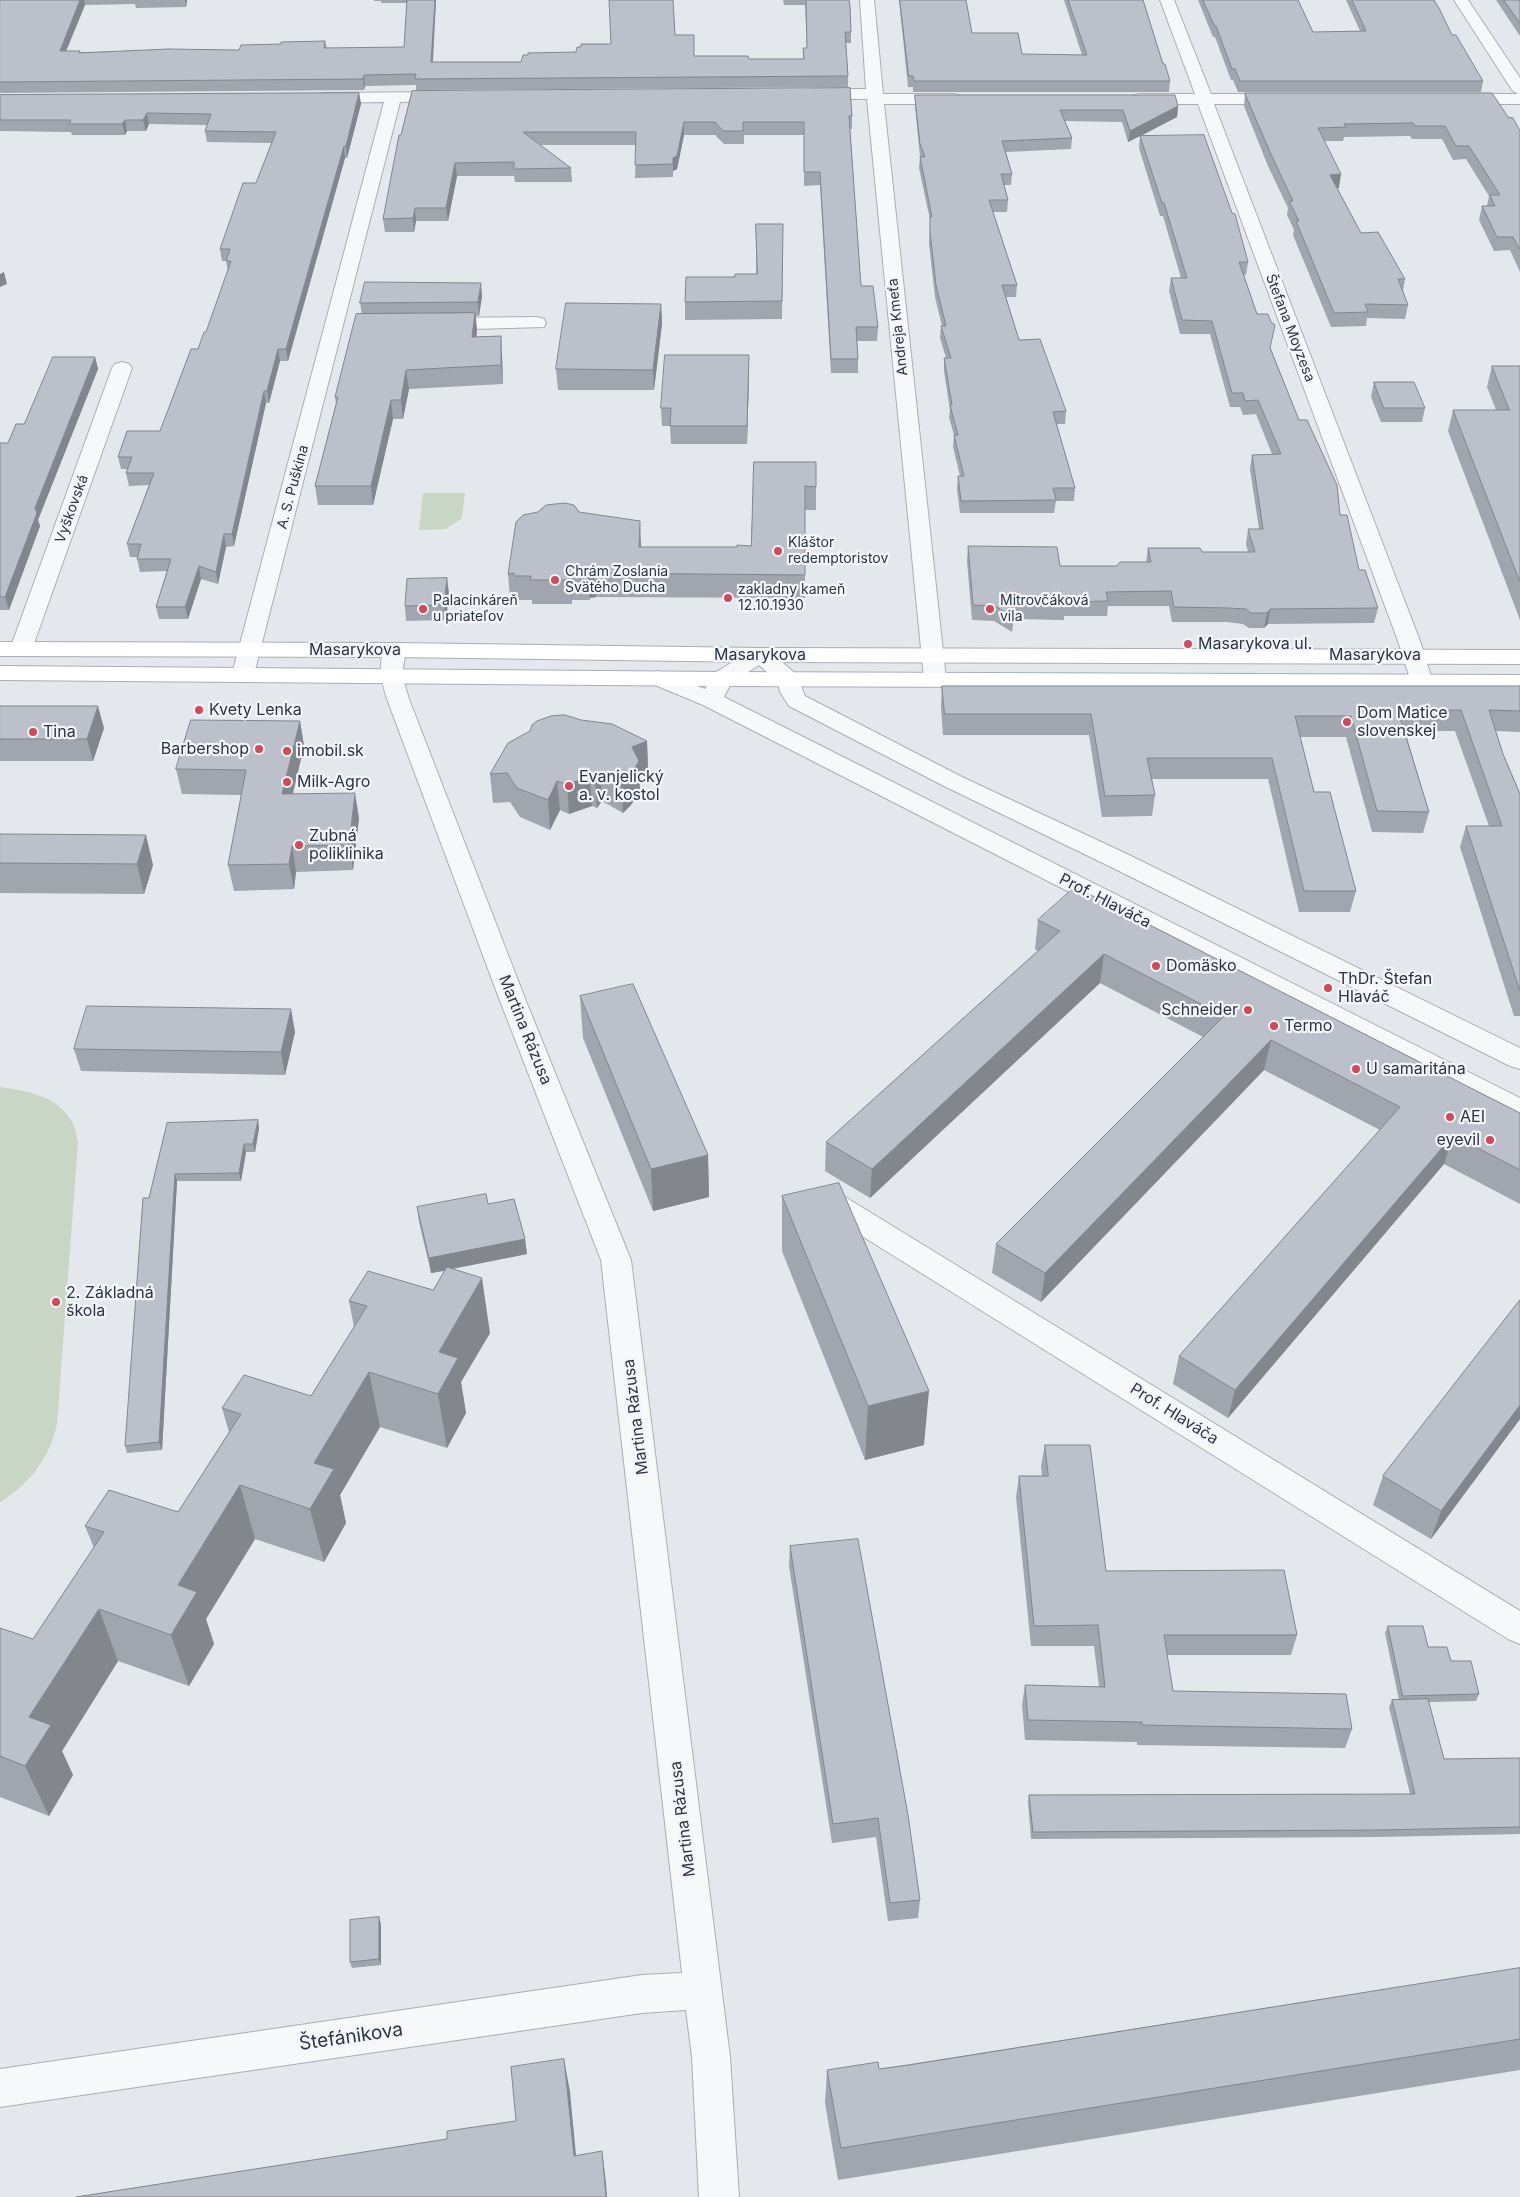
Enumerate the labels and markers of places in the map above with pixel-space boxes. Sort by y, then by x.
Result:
place label: Kláštor redemptoristov [788,535,888,568]
marker: Kláštor redemptoristov [772,545,784,557]
place label: Chrám Zoslania Svätého Ducha [565,564,668,596]
marker: Chrám Zoslania Svätého Ducha [549,574,561,586]
place label: zakladny kameň 12.10.1930 [738,582,845,614]
marker: zakladny kameň 12.10.1930 [722,592,734,604]
place label: Palacinkáreň u priateľov [433,593,518,626]
place label: Mitrovčáková vila [1000,593,1089,626]
marker: Palacinkáreň u priateľov [417,603,429,615]
marker: Mitrovčáková vila [984,603,996,615]
place label: Masarykova ul. [1198,634,1312,654]
marker: Masarykova ul. [1182,638,1194,650]
place label: Kvety Lenka [209,700,302,720]
place label: Dom Matice slovenskej [1357,703,1448,741]
marker: Kvety Lenka [193,704,205,716]
marker: Dom Matice slovenskej [1341,716,1353,728]
place label: Tina [43,722,76,742]
marker: Tina [27,726,39,738]
place label: Barbershop [161,739,249,759]
place label: imobil.sk [297,741,364,761]
marker: Barbershop [253,743,265,755]
marker: imobil.sk [281,745,293,757]
place label: Evanjelický a. v. kostol [579,767,664,805]
place label: Milk-Agro [297,772,370,792]
marker: Milk-Agro [281,776,293,788]
marker: Evanjelický a. v. kostol [563,780,575,792]
place label: Zubná poliklinika [309,826,384,864]
marker: Zubná poliklinika [293,839,305,851]
place label: Domäsko [1166,956,1237,976]
marker: Domäsko [1150,960,1162,972]
place label: ThDr. Štefan Hlaváč [1338,969,1432,1007]
marker: ThDr. Štefan Hlaváč [1322,982,1334,994]
place label: Schneider [1161,1000,1238,1020]
marker: Schneider [1242,1004,1254,1016]
place label: Termo [1284,1016,1332,1036]
marker: Termo [1268,1020,1280,1032]
place label: U samaritána [1366,1059,1466,1079]
marker: U samaritána [1350,1063,1362,1075]
place label: AEI [1460,1107,1485,1127]
marker: AEI [1444,1111,1456,1123]
place label: eyevil [1437,1130,1480,1150]
marker: eyevil [1484,1134,1496,1146]
place label: 2. Základná škola [66,1283,154,1321]
marker: 2. Základná škola [50,1296,62,1308]

